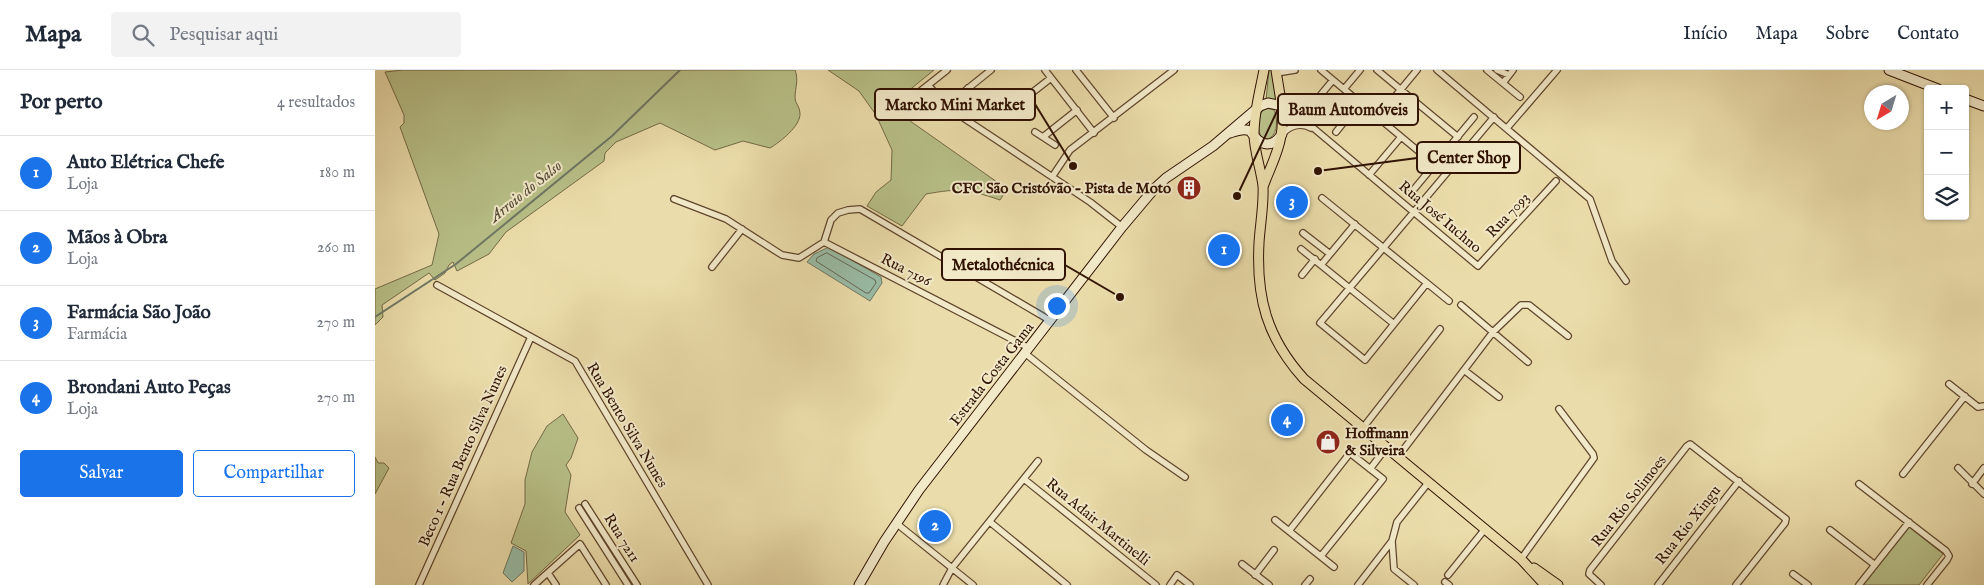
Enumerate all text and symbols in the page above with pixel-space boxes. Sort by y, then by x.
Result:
search box [111,12,461,57]
text: Mapa [25,19,81,50]
icon: search [129,21,157,49]
text: Pesquisar aqui [169,23,278,47]
text: Início [1683,23,1728,46]
text: Mapa [1756,23,1798,46]
text: Sobre [1826,23,1869,46]
text: Contato [1897,23,1959,46]
north arrow [1864,85,1909,130]
map controls [1924,85,1969,220]
button: + [1924,85,1969,130]
text: Por perto [20,89,102,116]
callout: Marcko Mini Market [875,89,1035,120]
text: 4 resultados [277,93,355,113]
callout: Baum Automóveis [1278,94,1418,125]
text: Marcko Mini Market [885,96,1025,116]
text: Baum Automóveis [1288,101,1408,121]
button: − [1924,130,1969,175]
callout: Center Shop [1417,142,1520,173]
text: Center Shop [1427,149,1511,169]
text: Auto Elétrica Chefe [67,151,224,175]
water label: Arroio do Salso [484,156,567,229]
text: 1 [33,163,39,183]
text: 180 m [319,163,355,183]
text: Loja [67,175,98,195]
building icon: CFC São Cristóvão - Pista de Moto [1176,175,1202,201]
button: layers [1924,175,1969,220]
street label: Rua José Iuchno [1395,177,1485,257]
place label: CFC São Cristóvão - Pista de Moto [952,179,1171,198]
pin: 3 [1276,183,1308,221]
street label: Rua 7093 [1482,188,1534,242]
text: Mãos à Obra [67,226,168,250]
pin: 1 [1208,231,1240,269]
text: 2 [32,238,40,258]
text: 260 m [317,238,355,258]
street label: Rua 7196 [877,249,935,291]
callout: Metalothécnica [942,249,1065,280]
text: Loja [67,250,98,270]
text: Metalothécnica [952,256,1055,276]
your location [1044,293,1070,319]
text: Farmácia São João [67,301,211,325]
text: 3 [33,313,39,333]
text: 270 m [316,313,355,333]
street label: Estrada Costa Gama [946,318,1039,430]
text: Farmácia [67,325,127,345]
street label: Rua Bento Silva Nunes [582,359,672,491]
street label: Beco 1 - Rua Bento Silva Nunes [414,362,512,550]
text: Brondani Auto Peças [67,376,231,400]
text: 4 [32,388,40,408]
text: 270 m [316,388,355,408]
text: Loja [67,400,98,420]
pin: 4 [1271,401,1303,439]
place label: Hoffmann & Silveira [1345,424,1409,460]
shop icon: Hoffmann & Silveira [1315,429,1341,455]
button: Salvar [20,450,183,497]
button: Compartilhar [193,450,355,497]
street label: Rua Rio Solimoes [1587,451,1671,551]
street label: Rua Adair Martinelli [1042,474,1154,570]
street label: Rua Rio Xingu [1651,481,1725,569]
pin: 2 [919,507,951,545]
street label: Rua 7211 [600,510,644,566]

